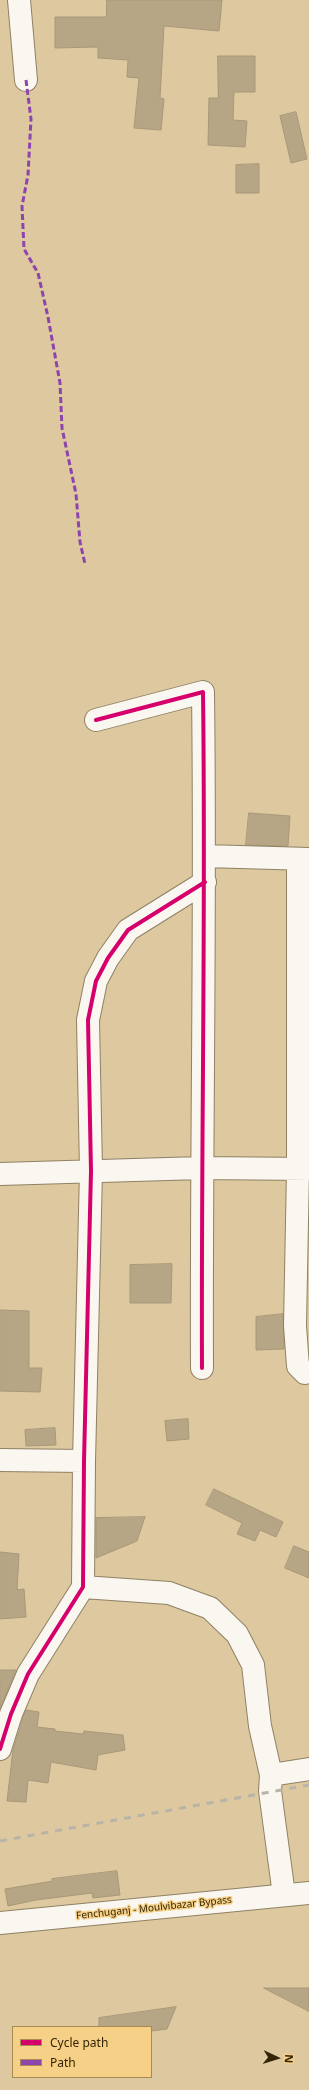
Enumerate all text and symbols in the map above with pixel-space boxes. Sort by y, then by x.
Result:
street label: Fenchuganj - Moulvibazar Bypass [76,1894,232,1922]
legend [12,2026,152,2078]
text: Cycle path [50,2034,108,2051]
north arrow [257,2038,297,2078]
text: Path [50,2054,76,2071]
text: N [282,2054,297,2064]

